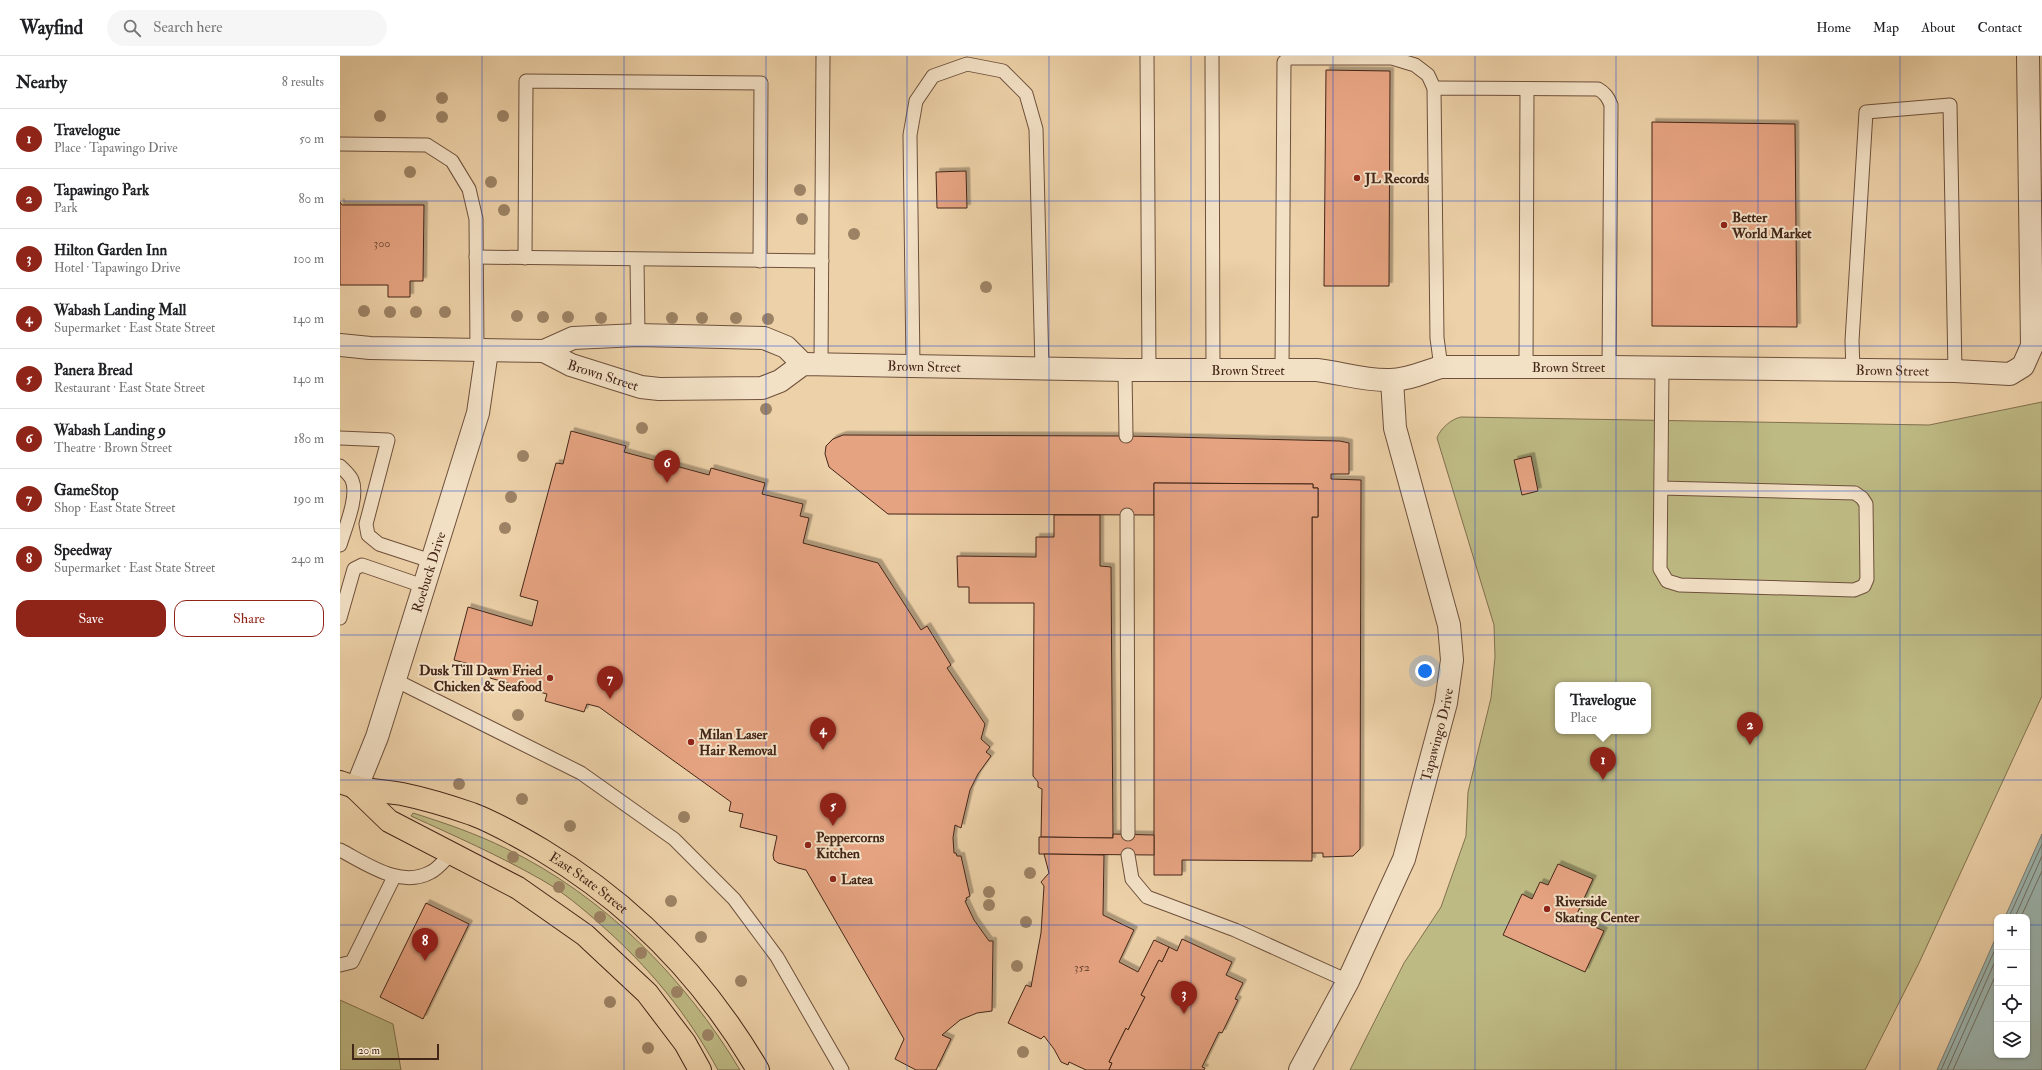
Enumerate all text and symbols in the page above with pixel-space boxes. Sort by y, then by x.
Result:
search box [107,10,387,46]
text: Wayfind [20,16,83,40]
icon: search [121,17,143,39]
text: Search here [153,18,223,37]
text: Home [1816,19,1851,36]
text: Map [1873,19,1899,36]
text: About [1921,19,1955,36]
text: Contact [1977,19,2022,36]
text: Nearby [16,72,67,93]
text: 8 results [282,74,324,90]
text: Travelogue [54,121,120,140]
text: 1 [27,131,31,147]
text: 50 m [299,131,324,147]
text: Place · Tapawingo Drive [54,140,178,156]
place label: JL Records [1364,170,1429,188]
marker: JL Records [1352,173,1362,183]
text: Tapawingo Park [54,181,149,200]
text: 2 [26,191,32,207]
text: 80 m [298,191,324,207]
text: Park [54,200,78,216]
place label: Better World Market [1731,209,1812,242]
marker: Better World Market [1719,220,1729,230]
house number: 300 [374,236,390,251]
text: Hilton Garden Inn [54,241,167,260]
text: 3 [27,251,32,267]
text: 100 m [293,251,324,267]
text: Hotel · Tapawingo Drive [54,260,180,276]
text: Wabash Landing Mall [54,301,186,320]
text: 4 [25,311,33,327]
text: 140 m [293,311,324,327]
text: Supermarket · East State Street [54,320,215,336]
street label: Brown Street [565,356,641,395]
street label: Brown Street [887,358,962,376]
street label: Brown Street [1532,359,1606,376]
text: Panera Bread [54,361,133,380]
street label: Brown Street [1211,362,1285,379]
street label: Brown Street [1856,362,1930,380]
text: 5 [26,371,32,387]
text: 140 m [293,371,324,387]
text: Restaurant · East State Street [54,380,205,396]
text: Wabash Landing 9 [54,421,166,440]
text: 6 [26,431,32,447]
text: 180 m [294,431,324,447]
text: Theatre · Brown Street [54,440,172,456]
pin: 6 [654,450,680,483]
text: GameStop [54,481,119,500]
text: 7 [26,491,32,507]
text: 190 m [293,491,324,507]
text: Shop · East State Street [54,500,176,516]
street label: Roebuck Drive [408,529,450,615]
text: Speedway [54,541,112,560]
text: 8 [26,551,32,567]
text: 240 m [291,551,324,567]
text: Supermarket · East State Street [54,560,215,576]
button: Save [16,600,166,637]
button: Share [174,600,324,637]
your location [1415,661,1435,681]
place label: Dusk Till Dawn Fried Chicken & Seafood [419,662,542,695]
pin: 7 [597,666,623,699]
marker: Dusk Till Dawn Fried Chicken & Seafood [545,673,555,683]
popup [1555,682,1651,734]
street label: Tapawingo Drive [1417,687,1457,783]
text: Travelogue [1570,691,1636,710]
text: Place [1570,710,1597,726]
pin: 2 [1737,712,1763,745]
pin: 4 [810,717,836,750]
place label: Milan Laser Hair Removal [698,726,777,759]
marker: Milan Laser Hair Removal [686,737,696,747]
pin: 1 [1590,747,1616,780]
pin: 5 [820,793,846,826]
place label: Peppercorns Kitchen [816,829,885,862]
marker: Peppercorns Kitchen [803,840,813,850]
street label: East State Street [546,849,632,918]
place label: Latea [841,871,874,888]
marker: Latea [828,874,838,884]
place label: Riverside Skating Center [1555,893,1640,927]
marker: Riverside Skating Center [1542,904,1552,914]
map controls [1994,914,2030,1058]
button: + [1994,914,2030,950]
pin: 8 [412,928,438,961]
button: − [1994,950,2030,986]
house number: 352 [1074,960,1090,975]
pin: 3 [1171,981,1197,1014]
button: locate [1994,986,2030,1022]
button: layers [1994,1022,2030,1058]
scale bar [352,1042,439,1061]
text: 20 m [358,1044,380,1057]

